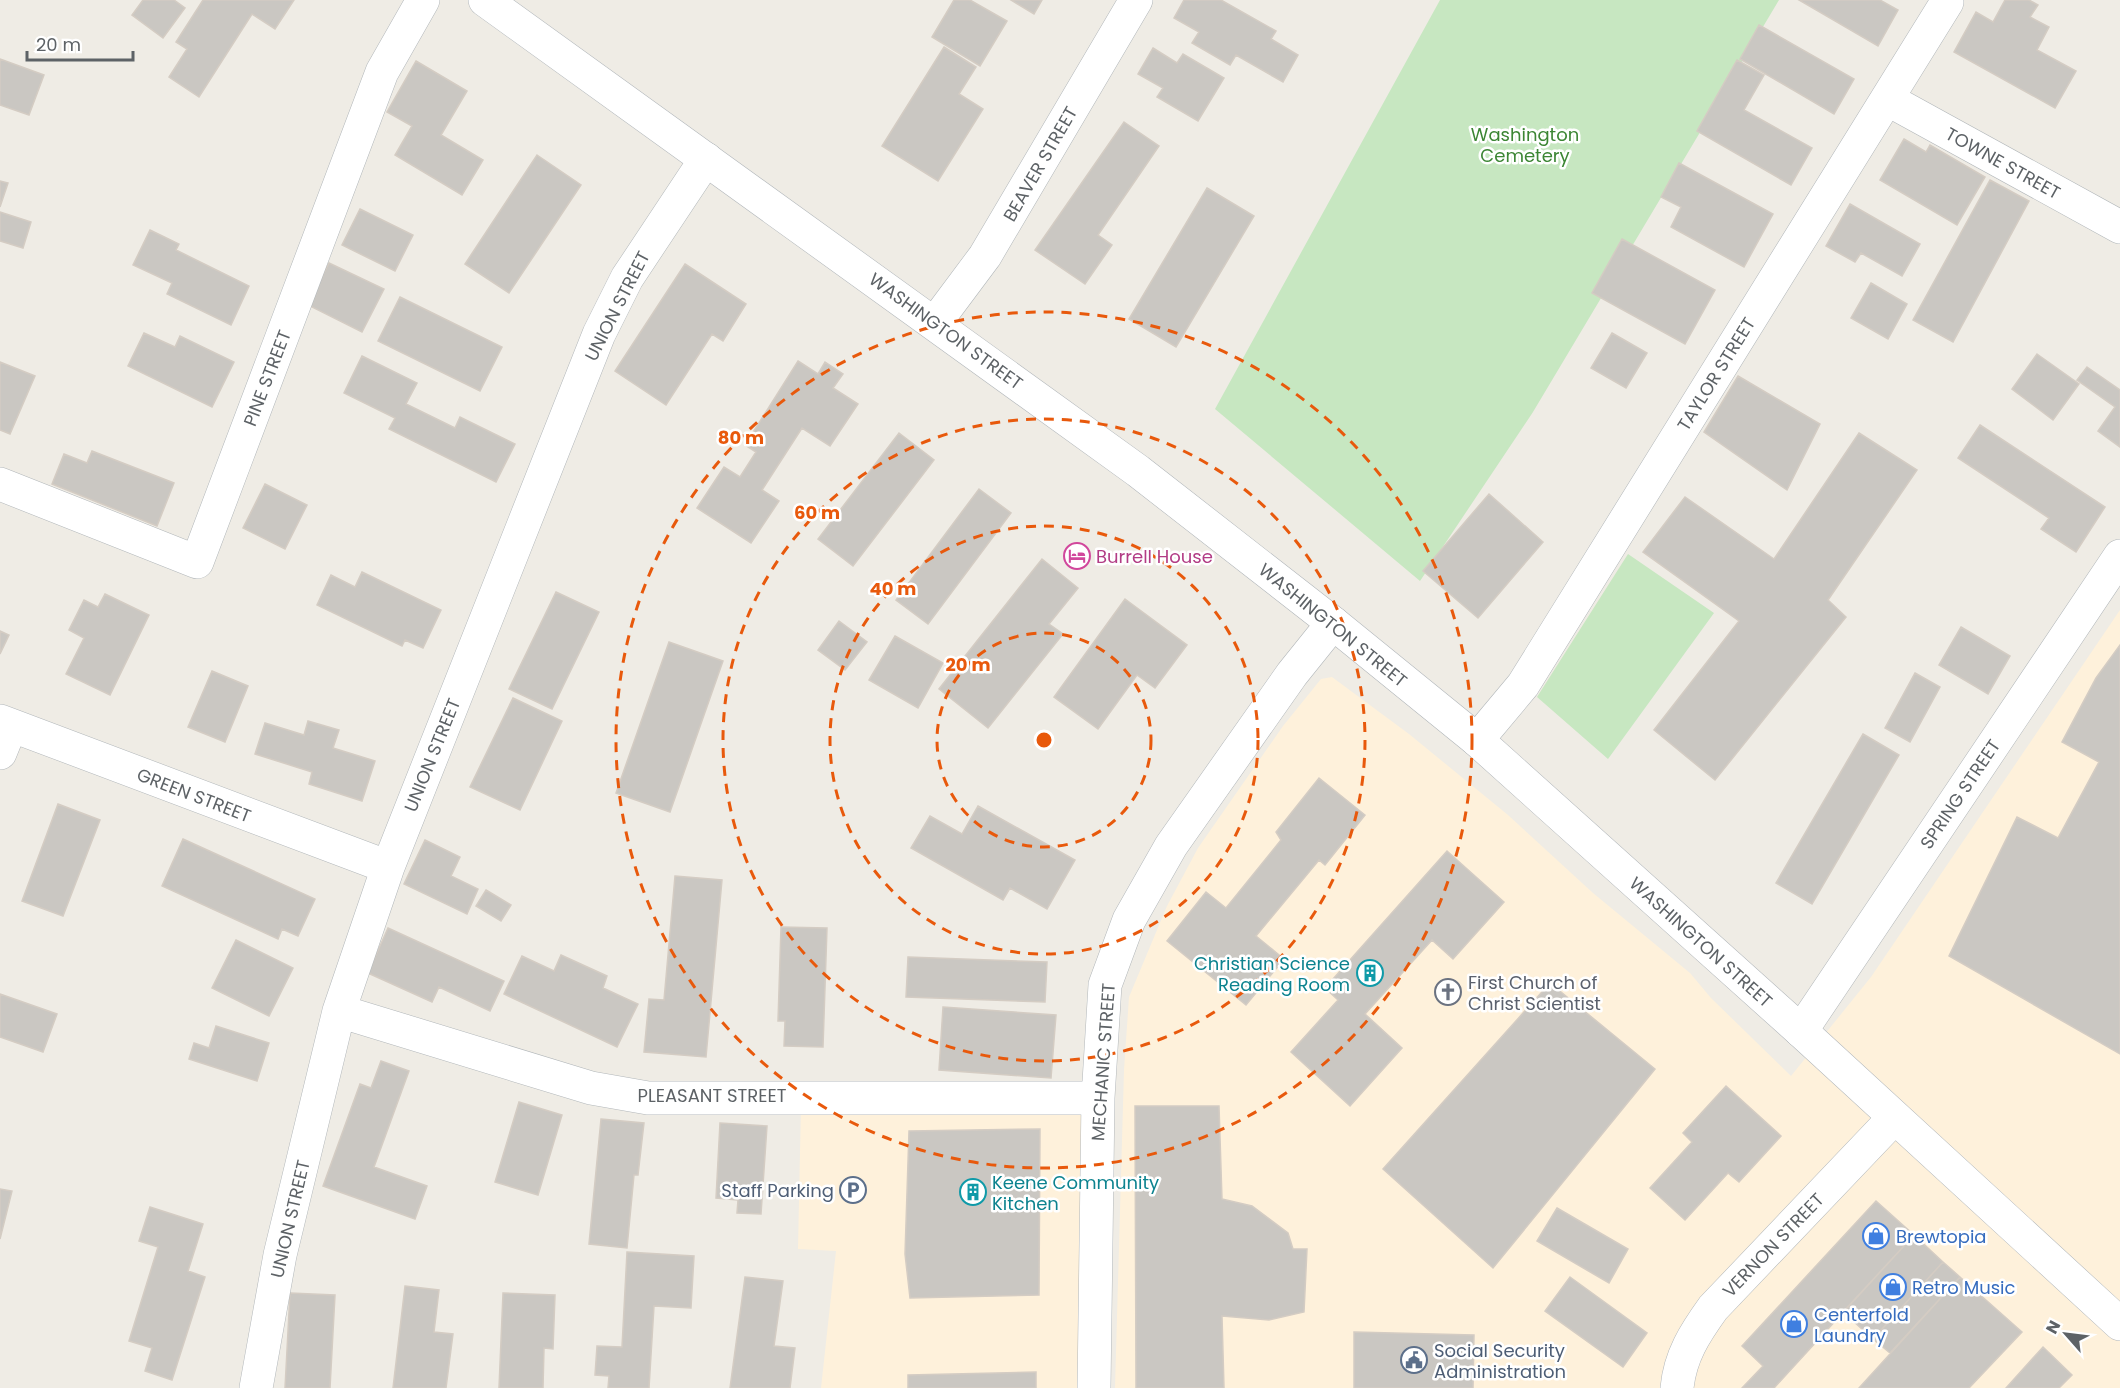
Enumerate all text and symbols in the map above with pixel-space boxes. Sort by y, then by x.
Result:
scale bar [27,24,134,62]
text: 20 m [36,32,81,57]
street label: BEAVER STREET [997,102,1083,226]
street label: TOWNE STREET [1941,121,2065,205]
park label: Washington Cemetery [1471,122,1579,168]
street label: UNION STREET [579,247,656,365]
street label: WASHINGTON STREET [864,267,1028,396]
street label: TAYLOR STREET [1671,312,1761,436]
street label: PINE STREET [237,326,297,430]
text: 80 m [718,425,764,450]
text: 60 m [794,500,840,525]
hotel icon: Burrell House [1062,541,1092,571]
place label: Burrell House [1096,544,1213,569]
street label: WASHINGTON STREET [1253,557,1413,693]
text: 40 m [870,576,916,601]
text: 20 m [946,652,990,677]
street label: UNION STREET [398,694,466,815]
centre of rings [1034,730,1054,750]
street label: SPRING STREET [1914,734,2006,854]
street label: GREEN STREET [133,762,255,828]
street label: WASHINGTON STREET [1624,871,1778,1013]
place label: Christian Science Reading Room [1194,951,1350,997]
building icon: Christian Science Reading Room [1355,958,1385,988]
place label: First Church of Christ Scientist [1468,970,1601,1016]
church icon: First Church of Christ Scientist [1433,977,1463,1007]
street label: MECHANIC STREET [1085,982,1121,1142]
street label: PLEASANT STREET [638,1083,787,1108]
street label: UNION STREET [264,1157,316,1280]
place label: Keene Community Kitchen [992,1170,1159,1216]
parking icon: Staff Parking [838,1175,868,1205]
building icon: Keene Community Kitchen [958,1177,988,1207]
place label: Staff Parking [721,1178,834,1203]
street label: VERNON STREET [1717,1187,1829,1303]
shop icon: Brewtopia [1861,1221,1891,1251]
place label: Brewtopia [1896,1224,1987,1249]
shop icon: Retro Music [1878,1272,1908,1302]
place label: Retro Music [1912,1275,2016,1300]
place label: Centerfold Laundry [1814,1302,1909,1348]
north arrow [2036,1304,2096,1364]
shop icon: Centerfold Laundry [1779,1309,1809,1339]
text: N [2040,1316,2066,1338]
place label: Social Security Administration [1434,1338,1566,1384]
public building icon: Social Security Administration [1399,1345,1429,1375]

